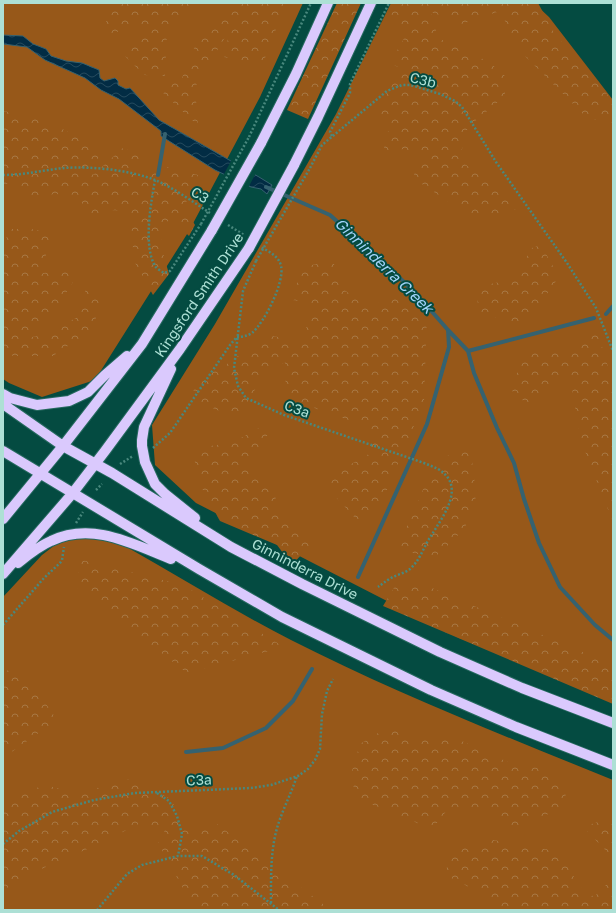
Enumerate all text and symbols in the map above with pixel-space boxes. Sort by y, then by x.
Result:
street label: C3b [408,68,438,91]
street label: C3 [188,183,212,206]
water label: Ginninderra Creek [332,214,439,318]
street label: Kingsford Smith Drive [151,229,247,360]
street label: C3a [282,396,312,421]
street label: Ginninderra Drive [249,534,361,603]
street label: C3a [186,771,212,788]

